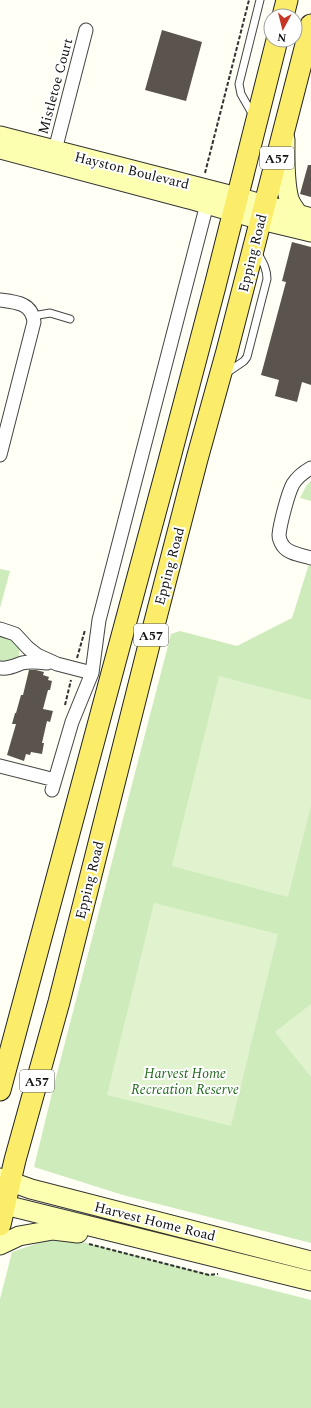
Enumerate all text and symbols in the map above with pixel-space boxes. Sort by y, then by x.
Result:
north arrow [263,8,303,48]
text: N [276,28,287,46]
street label: Mistletoe Court [33,36,78,136]
street label: Hayston Boulevard [72,146,192,195]
road number: A57 [260,147,294,169]
street label: Epping Road [233,212,272,295]
street label: Epping Road [149,525,190,608]
road number: A57 [134,624,168,646]
street label: Epping Road [70,839,109,922]
park label: Harvest Home Recreation Reserve [131,1063,239,1100]
road number: A57 [20,1070,54,1092]
street label: Harvest Home Road [92,1196,218,1247]

